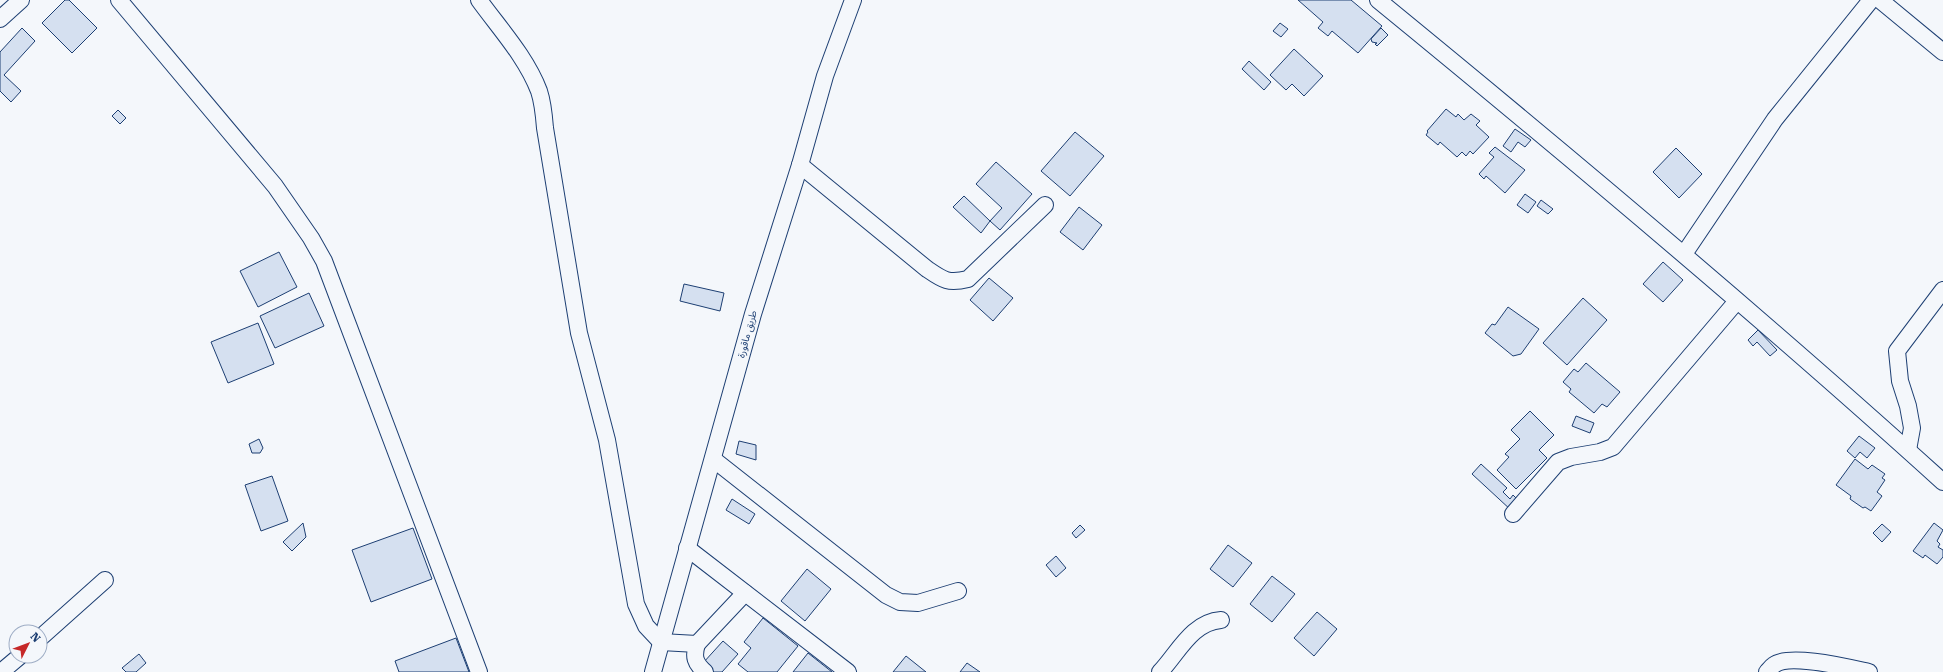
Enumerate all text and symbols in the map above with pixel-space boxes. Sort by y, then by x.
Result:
street label: طريق ماقورة [735,309,760,359]
north arrow [8,624,48,664]
text: N [27,630,43,646]

